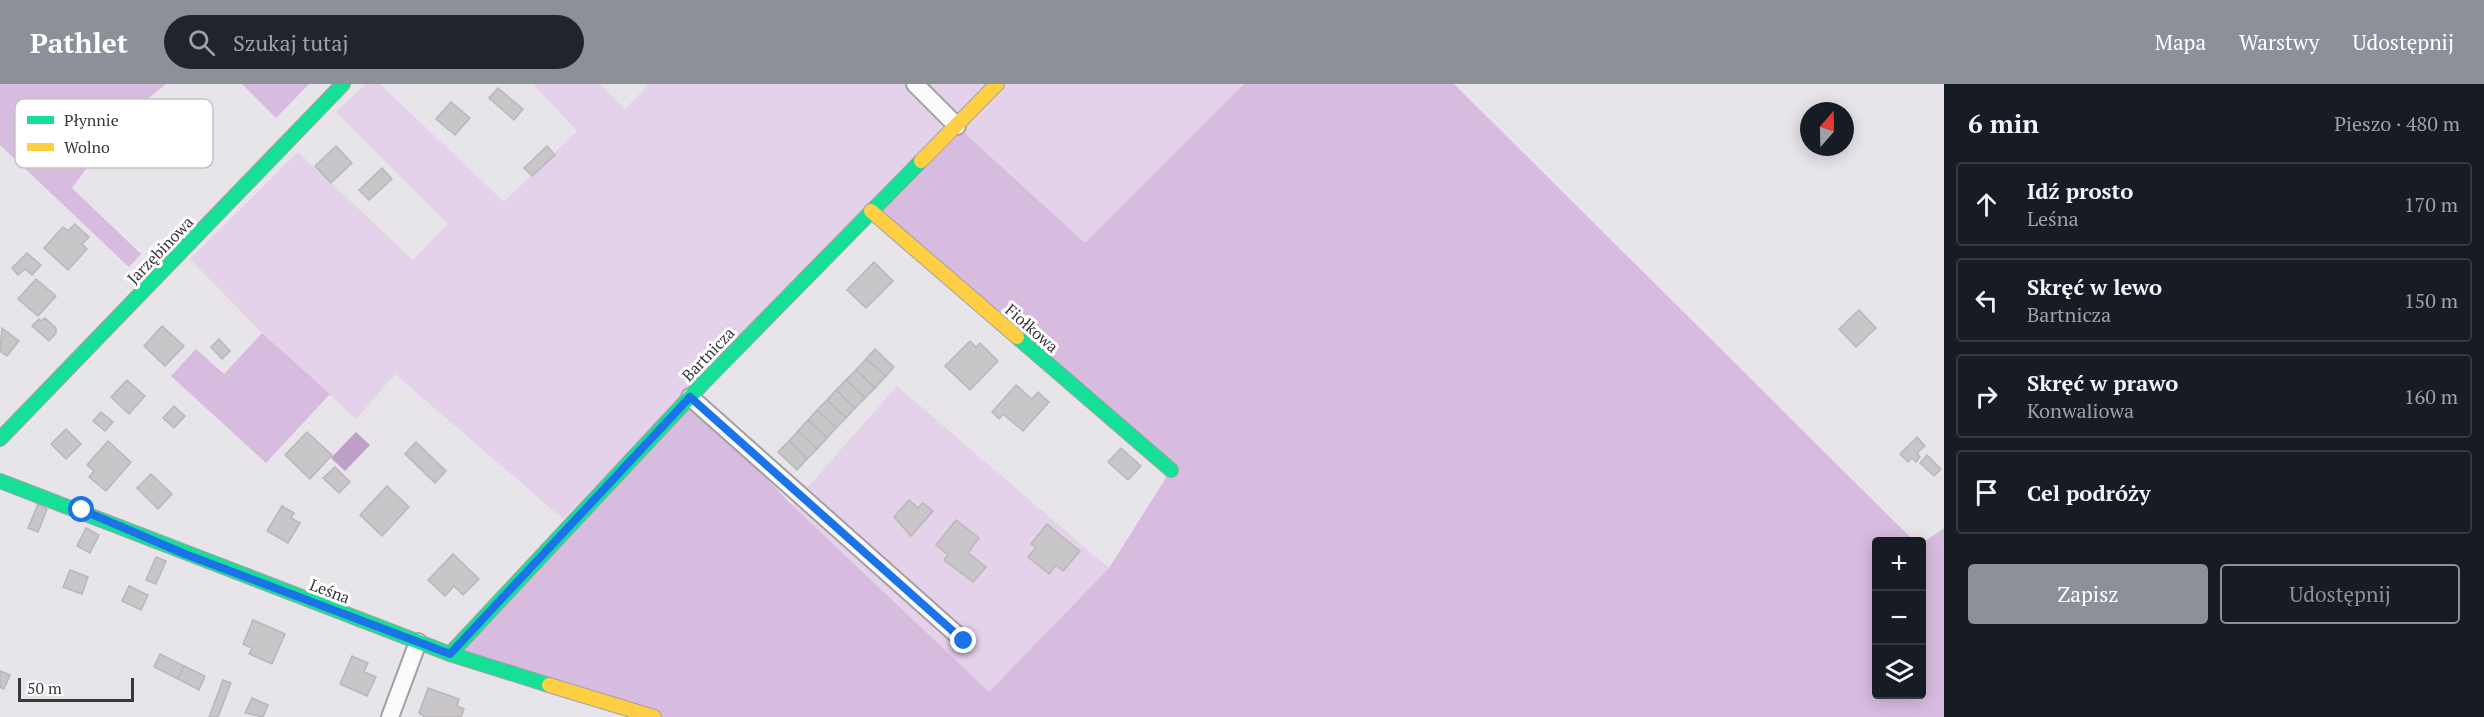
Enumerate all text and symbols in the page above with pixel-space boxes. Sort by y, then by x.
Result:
search box [164,15,584,69]
text: Pathlet [30,24,128,61]
icon: search [185,26,218,59]
text: Szukaj tutaj [233,28,349,57]
text: Mapa [2155,28,2206,56]
text: Warstwy [2239,28,2319,56]
text: Udostępnij [2352,28,2454,56]
legend [15,99,213,168]
north arrow [1800,102,1854,156]
text: 6 min [1968,106,2039,140]
text: Płynnie [64,109,119,131]
text: Pieszo · 480 m [2334,110,2460,137]
text: Wolno [64,136,110,158]
text: Idź prosto [2027,176,2133,205]
icon: ahead [1970,188,2003,221]
text: 170 m [2404,191,2458,218]
text: Leśna [2027,205,2079,232]
street label: Jarzębinowa [122,211,198,289]
text: Skręć w lewo [2027,272,2162,301]
icon: left [1970,284,2003,317]
text: 150 m [2404,287,2458,314]
street label: Fiołkowa [1001,299,1063,357]
text: Bartnicza [2027,301,2111,328]
street label: Bartnicza [677,322,739,386]
text: Skręć w prawo [2027,368,2178,397]
icon: right [1970,380,2003,413]
text: 160 m [2404,383,2458,410]
text: Konwaliowa [2027,397,2134,424]
icon: arrive [1970,476,2003,509]
text: Cel podróży [2027,478,2151,507]
route start [68,496,94,522]
map controls [1872,537,1926,699]
button: + [1872,537,1926,591]
button: Zapisz [1968,564,2208,624]
button: Udostępnij [2220,564,2460,624]
street label: Leśna [307,573,353,609]
button: − [1872,591,1926,645]
route end [950,627,976,653]
button: layers [1872,645,1926,699]
scale bar [18,675,134,702]
text: 50 m [27,677,62,699]

